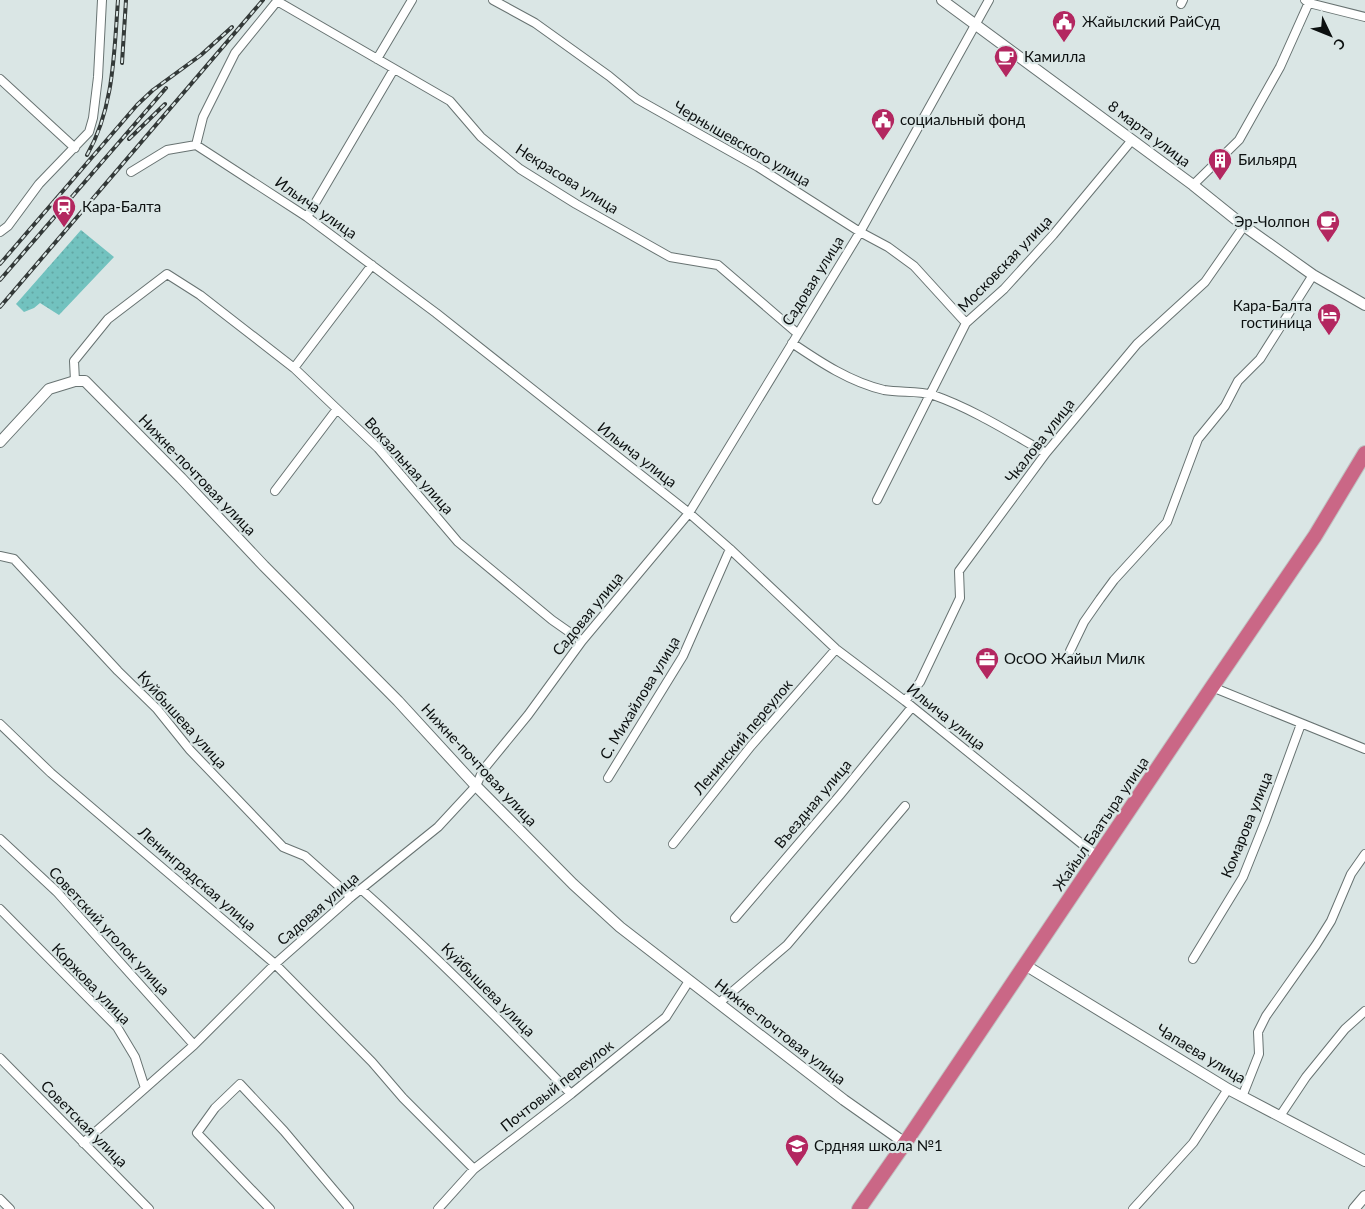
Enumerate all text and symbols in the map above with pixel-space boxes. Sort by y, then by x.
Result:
public building icon: Жайылский РайСуд [1051,9,1077,43]
north arrow [1305,10,1355,60]
place label: Жайылский РайСуд [1082,12,1220,30]
text: С [1330,35,1349,54]
cafe icon: Камилла [993,44,1019,78]
place label: Камилла [1024,47,1086,65]
street label: 8 марта улица [1105,96,1194,170]
street label: Чернышевского улица [671,97,814,190]
public building icon: социальный фонд [870,107,896,141]
place label: социальный фонд [900,110,1025,128]
street label: Некрасова улица [513,139,622,217]
building icon: Бильярд [1207,147,1233,181]
place label: Бильярд [1238,150,1296,168]
street label: Ильича улица [272,172,361,242]
station icon: Кара-Балта [51,194,77,228]
place label: Кара-Балта [82,197,161,215]
cafe icon: Эр-Чолпон [1315,209,1341,243]
street label: Московская улица [954,211,1055,315]
place label: Эр-Чолпон [1234,212,1310,230]
street label: Садовая улица [777,232,847,329]
place label: Кара-Балта гостиница [1233,296,1312,331]
hotel icon: Кара-Балта гостиница [1316,302,1342,336]
street label: Чкалова улица [1001,395,1078,486]
street label: Нижне-почтовая улица [135,410,260,539]
street label: Вокзальная улица [362,413,458,517]
street label: Ильича улица [594,418,681,491]
street label: Садовая улица [548,568,626,659]
street label: С. Михайлова улица [595,633,683,762]
office icon: ОсОО Жайыл Милк [974,646,1000,680]
place label: ОсОО Жайыл Милк [1004,649,1145,667]
street label: Куйбышева улица [134,667,231,772]
street label: Ленинский переулок [688,675,796,798]
street label: Ильича улица [904,679,990,753]
street label: Нижне-почтовая улица [418,699,541,829]
street label: Жайыл Баатыра улица [1049,753,1152,894]
street label: Въездная улица [770,755,855,851]
street label: Комарова улица [1217,769,1276,880]
street label: Ленинградская улица [134,822,260,934]
street label: Советский уголок улица [46,863,174,998]
street label: Садовая улица [273,868,362,949]
street label: Коржова улица [48,939,135,1028]
street label: Куйбышева улица [438,939,539,1040]
street label: Нижне-почтовая улица [712,974,850,1088]
street label: Чапаева улица [1154,1019,1249,1087]
street label: Почтовый переулок [496,1035,617,1135]
street label: Советская улица [38,1076,132,1170]
school or university icon: Срдняя школа №1 [784,1133,810,1167]
place label: Срдняя школа №1 [814,1136,943,1154]

